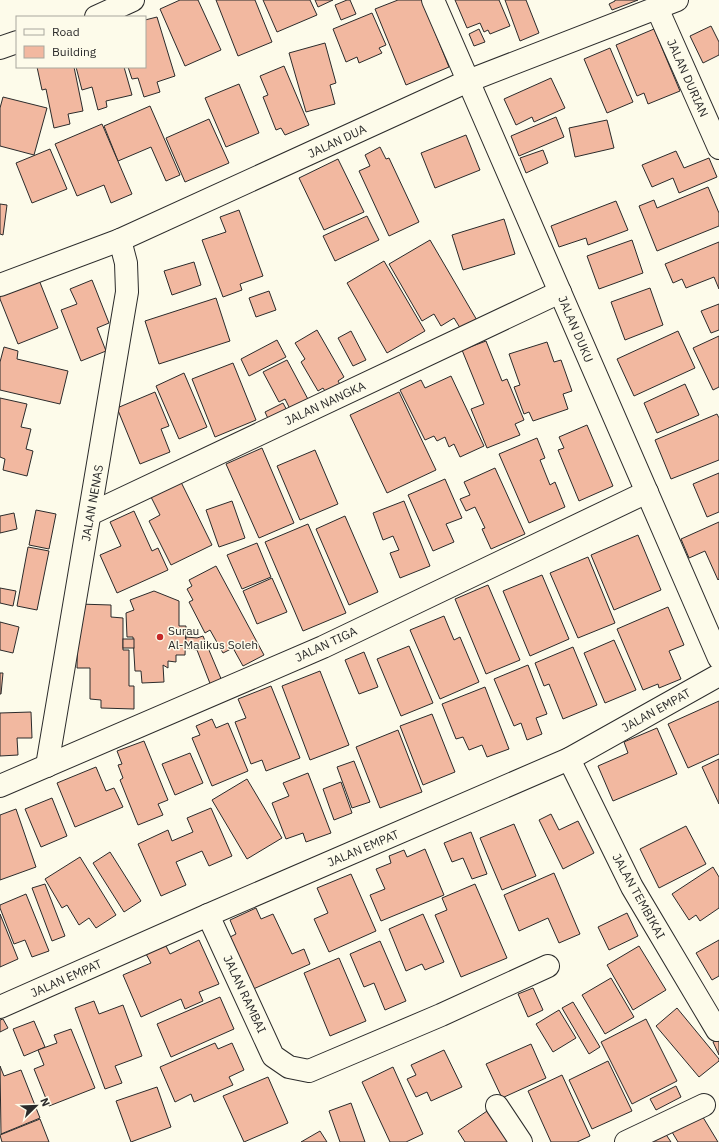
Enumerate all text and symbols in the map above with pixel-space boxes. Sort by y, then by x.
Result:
legend [16,16,146,68]
text: Road [52,24,80,39]
street label: JALAN DURIAN [664,37,712,119]
text: Building [52,44,97,59]
street label: JALAN DUA [305,121,369,161]
street label: JALAN DUKU [555,293,597,365]
street label: JALAN NANGKA [282,378,368,428]
street label: JALAN NENAS [78,463,106,543]
place label: Surau Al-Malikus Soleh [168,623,258,652]
street label: JALAN TIGA [293,623,360,665]
marker: Surau Al-Malikus Soleh [155,632,165,642]
street label: JALAN EMPAT [619,685,693,735]
street label: JALAN EMPAT [325,826,401,870]
street label: JALAN TEMBIKAI [609,851,669,941]
street label: JALAN RAMBAI [220,953,270,1036]
street label: JALAN EMPAT [28,956,104,1000]
north arrow [16,1086,56,1126]
text: N [37,1096,53,1109]

